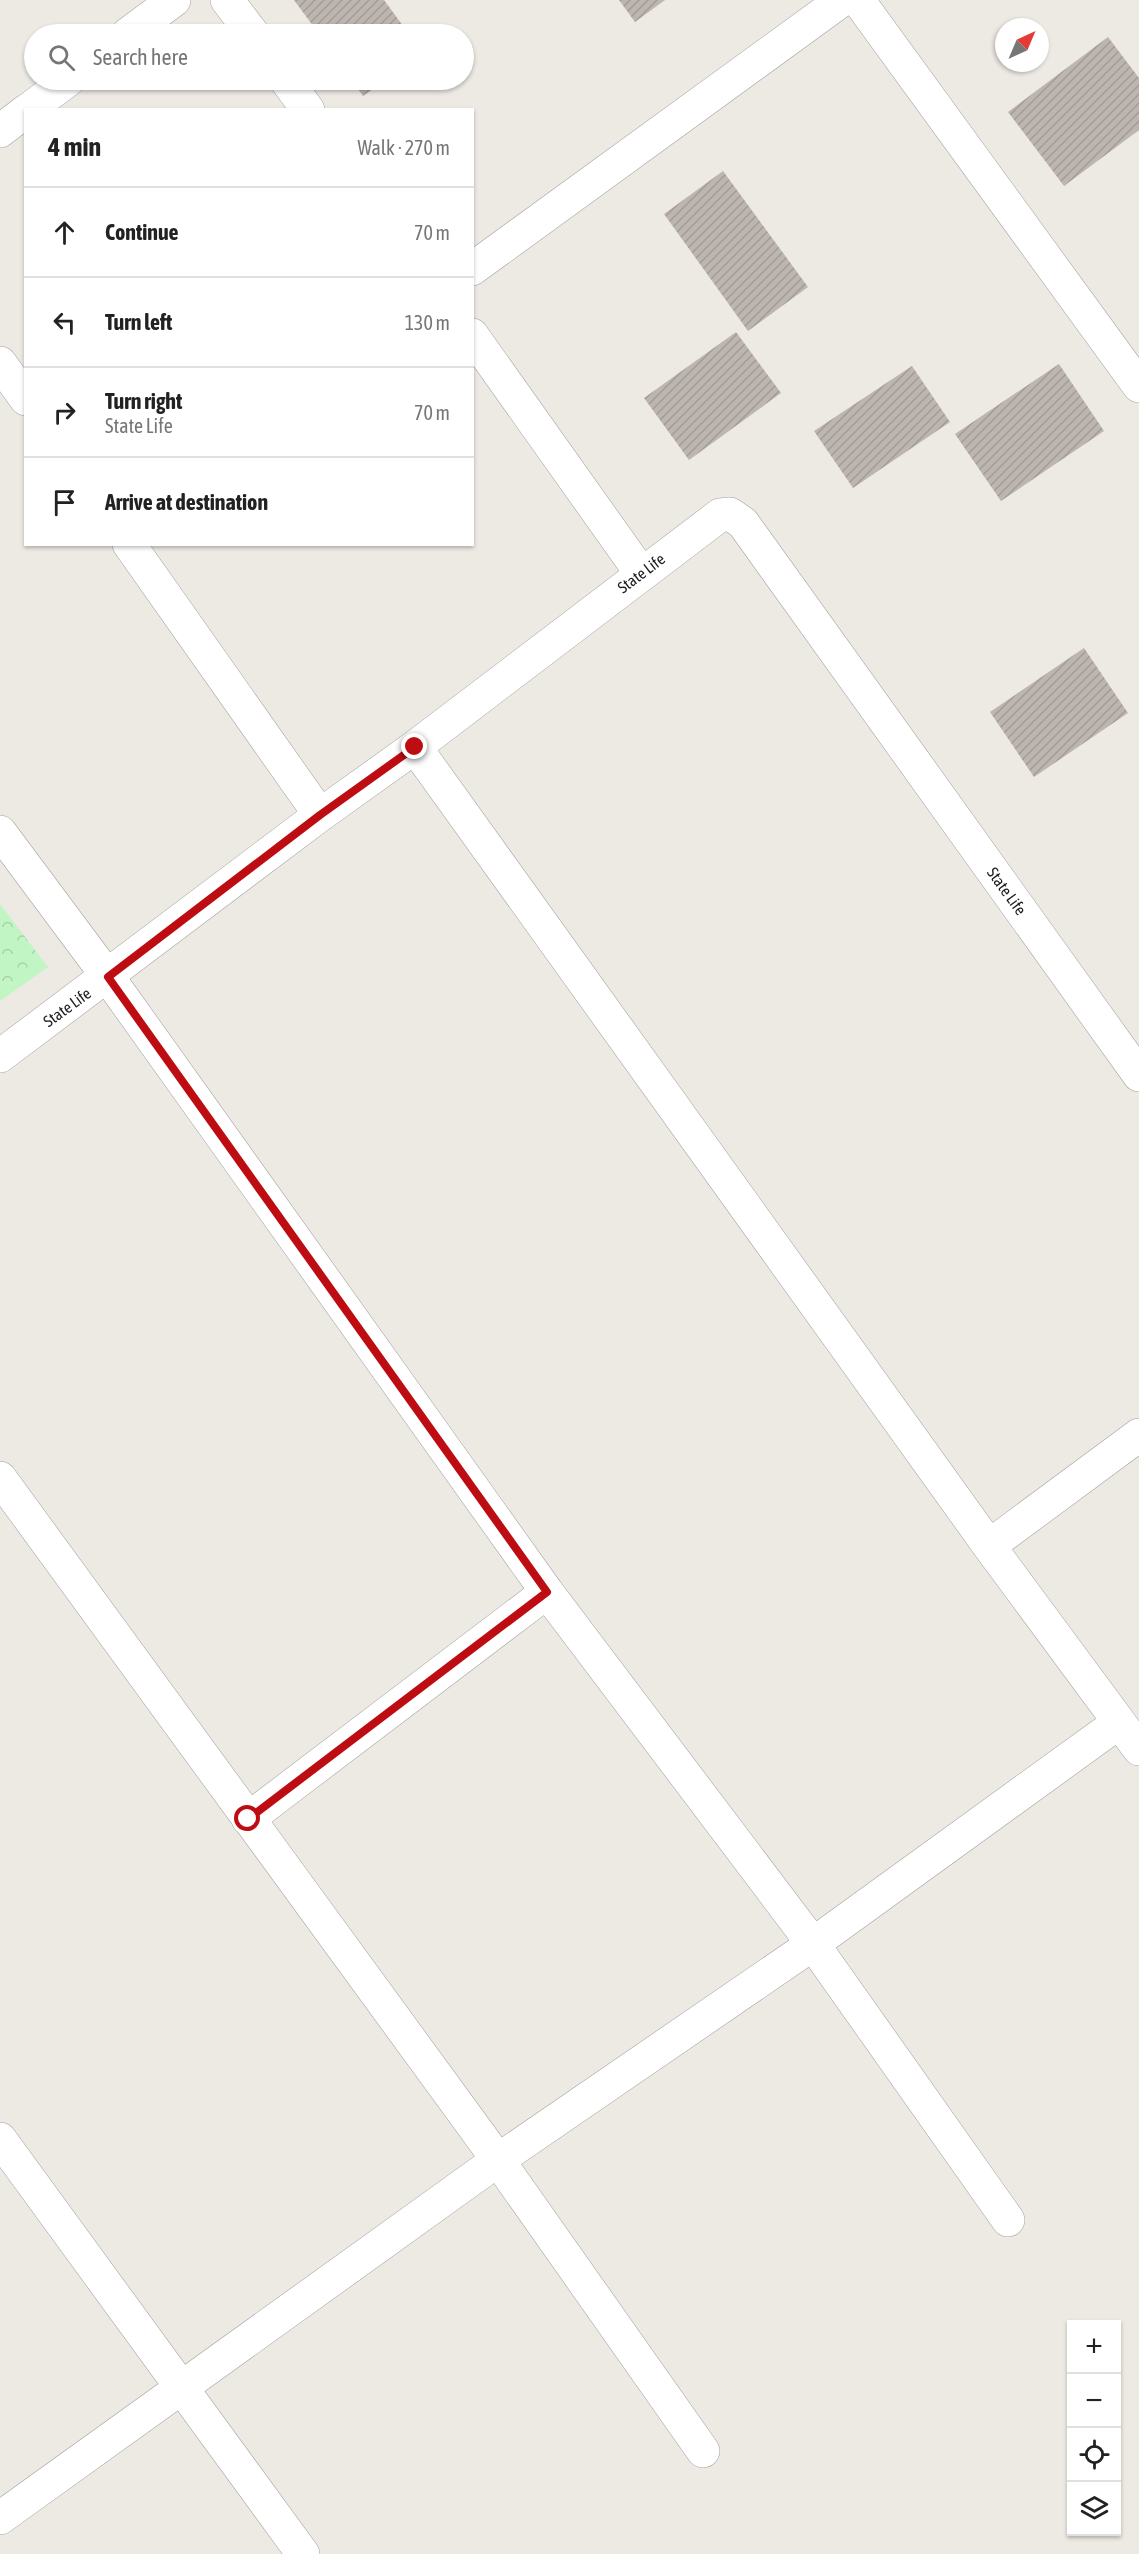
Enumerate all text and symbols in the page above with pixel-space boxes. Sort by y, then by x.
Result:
north arrow [995,18,1049,72]
search box [24,24,474,90]
icon: search [45,41,78,74]
text: Search here [93,44,188,70]
text: 4 min [48,132,101,162]
text: Walk · 270 m [358,136,450,159]
icon: ahead [48,216,81,249]
text: Continue [105,219,179,245]
text: 70 m [414,221,450,244]
icon: left [48,306,81,339]
text: Turn left [105,309,172,335]
text: 130 m [405,311,450,334]
text: Turn right [105,388,182,414]
icon: right [48,396,81,429]
text: 70 m [414,401,450,424]
text: State Life [105,414,173,437]
icon: arrive [48,486,81,519]
text: Arrive at destination [105,489,268,515]
street label: State Life [614,549,668,597]
route end [401,733,427,759]
street label: State Life [984,864,1030,918]
street label: State Life [40,984,94,1030]
route start [234,1805,260,1831]
map controls [1067,2320,1121,2536]
button: + [1067,2320,1121,2374]
button: − [1067,2374,1121,2428]
button: locate [1067,2428,1121,2482]
button: layers [1067,2482,1121,2536]

